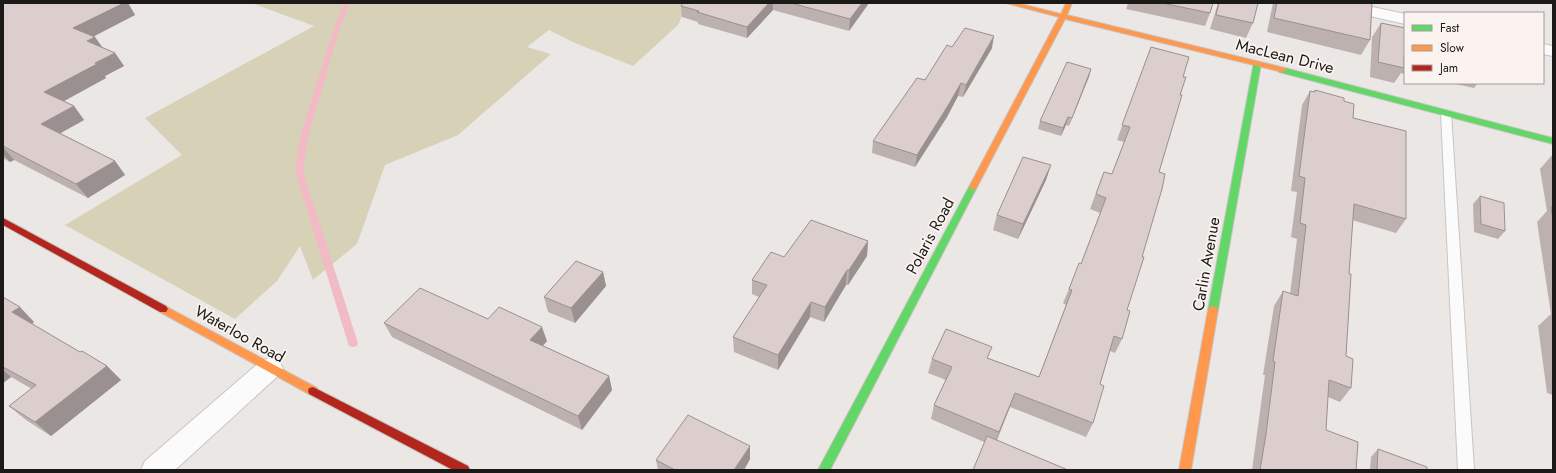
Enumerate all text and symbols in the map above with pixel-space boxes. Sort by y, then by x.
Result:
legend [1404,12,1544,84]
text: Fast [1440,19,1459,37]
street label: MacLean Drive [1234,33,1336,79]
text: Slow [1440,39,1465,57]
text: Jam [1438,59,1458,77]
street label: Polaris Road [900,194,960,278]
street label: Carlin Avenue [1186,215,1226,313]
street label: Waterloo Road [191,300,289,368]

